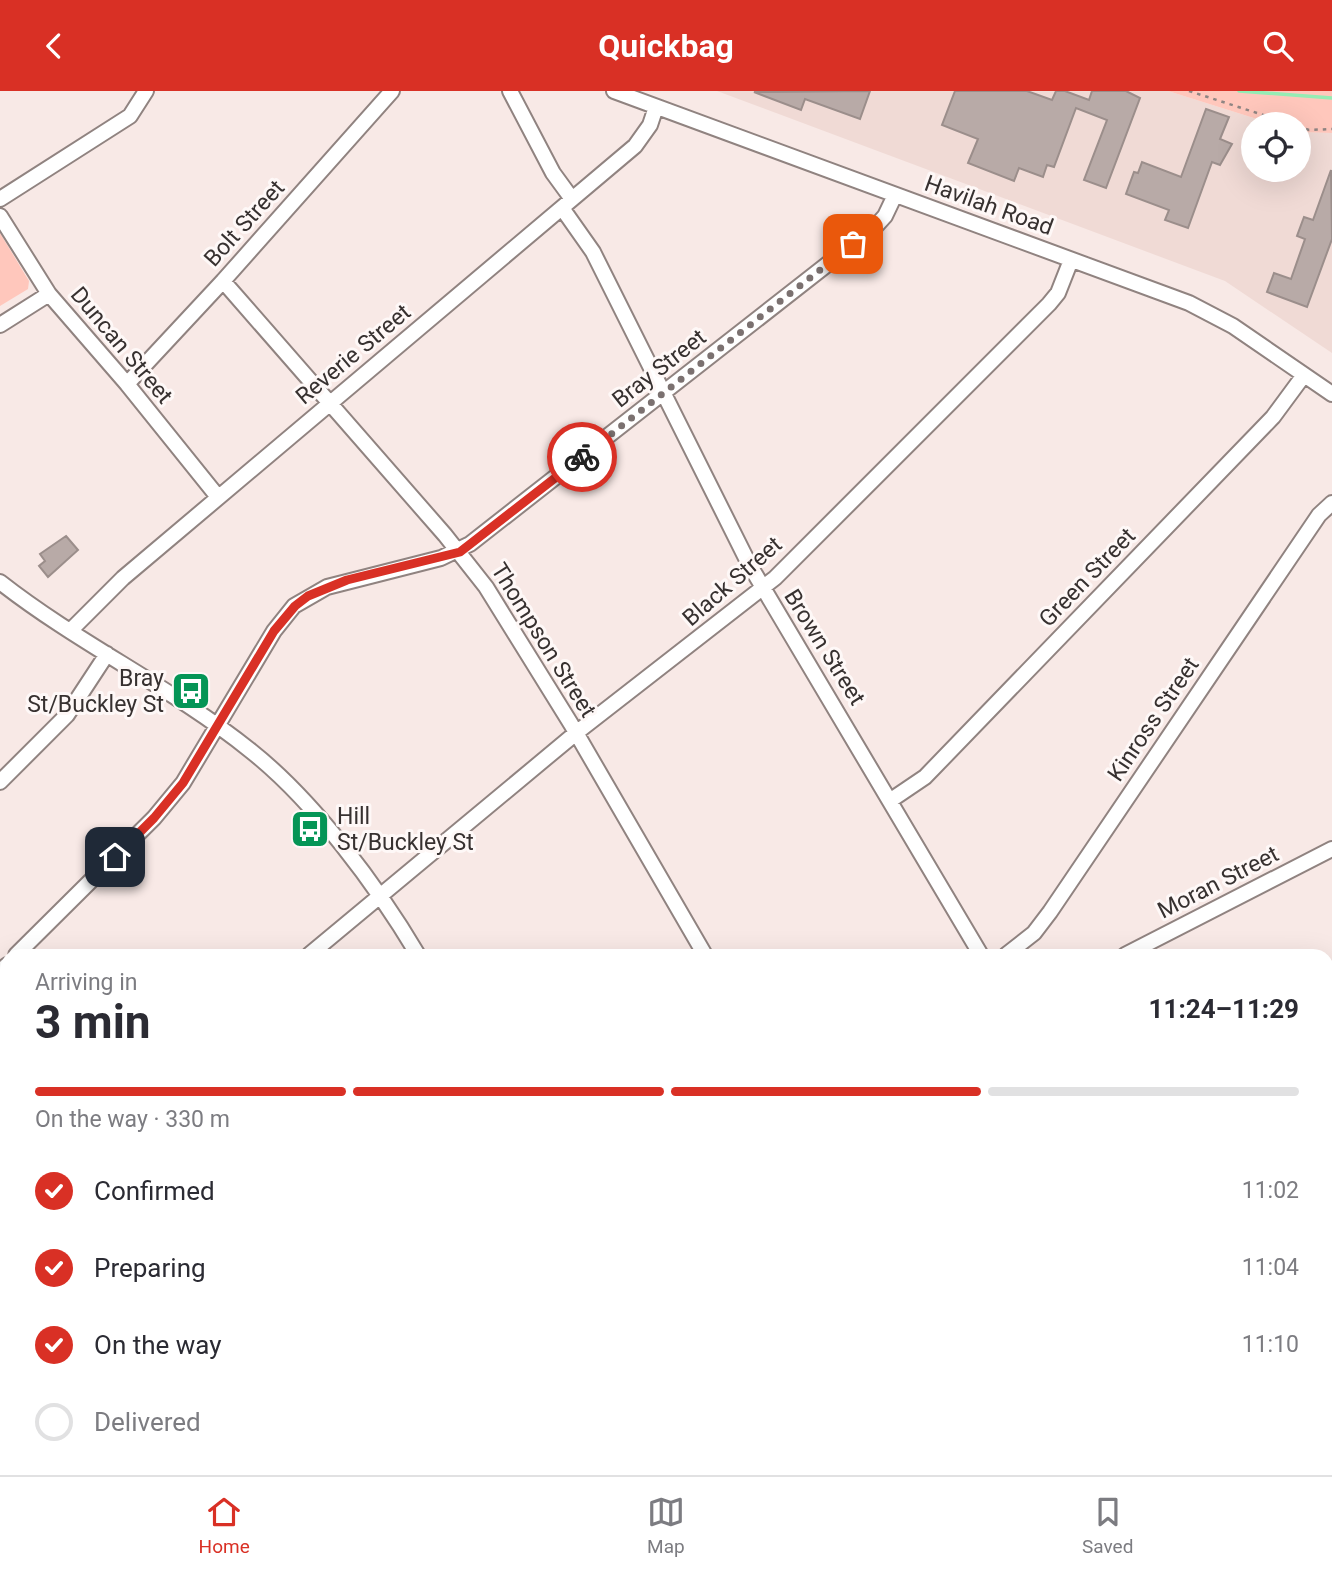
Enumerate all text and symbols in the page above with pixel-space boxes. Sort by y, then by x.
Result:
icon: back [35,27,73,65]
text: Quickbag [598,27,734,65]
icon: search [1259,27,1297,65]
map controls [1241,112,1311,182]
button: locate [1241,112,1311,182]
street label: Havilah Road [921,170,1057,241]
street label: Bolt Street [199,175,290,272]
pin [823,214,883,274]
icon: bag [834,225,872,263]
street label: Duncan Street [65,281,178,409]
street label: Reverie Street [290,299,416,410]
street label: Bray Street [607,323,711,413]
courier [547,422,617,492]
icon: bike [563,438,601,476]
street label: Green Street [1034,522,1141,632]
street label: Black Street [677,531,787,632]
street label: Thompson Street [485,558,602,722]
street label: Brown Street [778,584,871,710]
street label: Kinross Street [1102,652,1205,786]
place label: Bray St/Buckley St [27,665,164,718]
bus stop icon: Bray St/Buckley St [170,670,212,712]
place label: Hill St/Buckley St [337,803,474,856]
bus stop icon: Hill St/Buckley St [289,808,331,850]
pin [85,827,145,887]
icon: home [96,838,134,876]
street label: Moran Street [1153,840,1283,924]
text: Arriving in [35,969,138,996]
text: 11:24–11:29 [1149,994,1299,1024]
text: 3 min [35,995,151,1049]
text: On the way · 330 m [35,1106,230,1133]
icon: check [35,1172,73,1210]
text: Confirmed [94,1176,215,1206]
text: 11:02 [1242,1177,1299,1204]
icon: check [35,1249,73,1287]
text: Preparing [94,1253,206,1283]
text: 11:04 [1242,1254,1299,1281]
icon: check [35,1326,73,1364]
text: On the way [94,1330,222,1360]
text: 11:10 [1242,1331,1299,1358]
text: Delivered [94,1407,201,1437]
tab: Home [199,1493,250,1558]
tab: Map [647,1493,685,1558]
tab: Saved [1082,1493,1133,1558]

